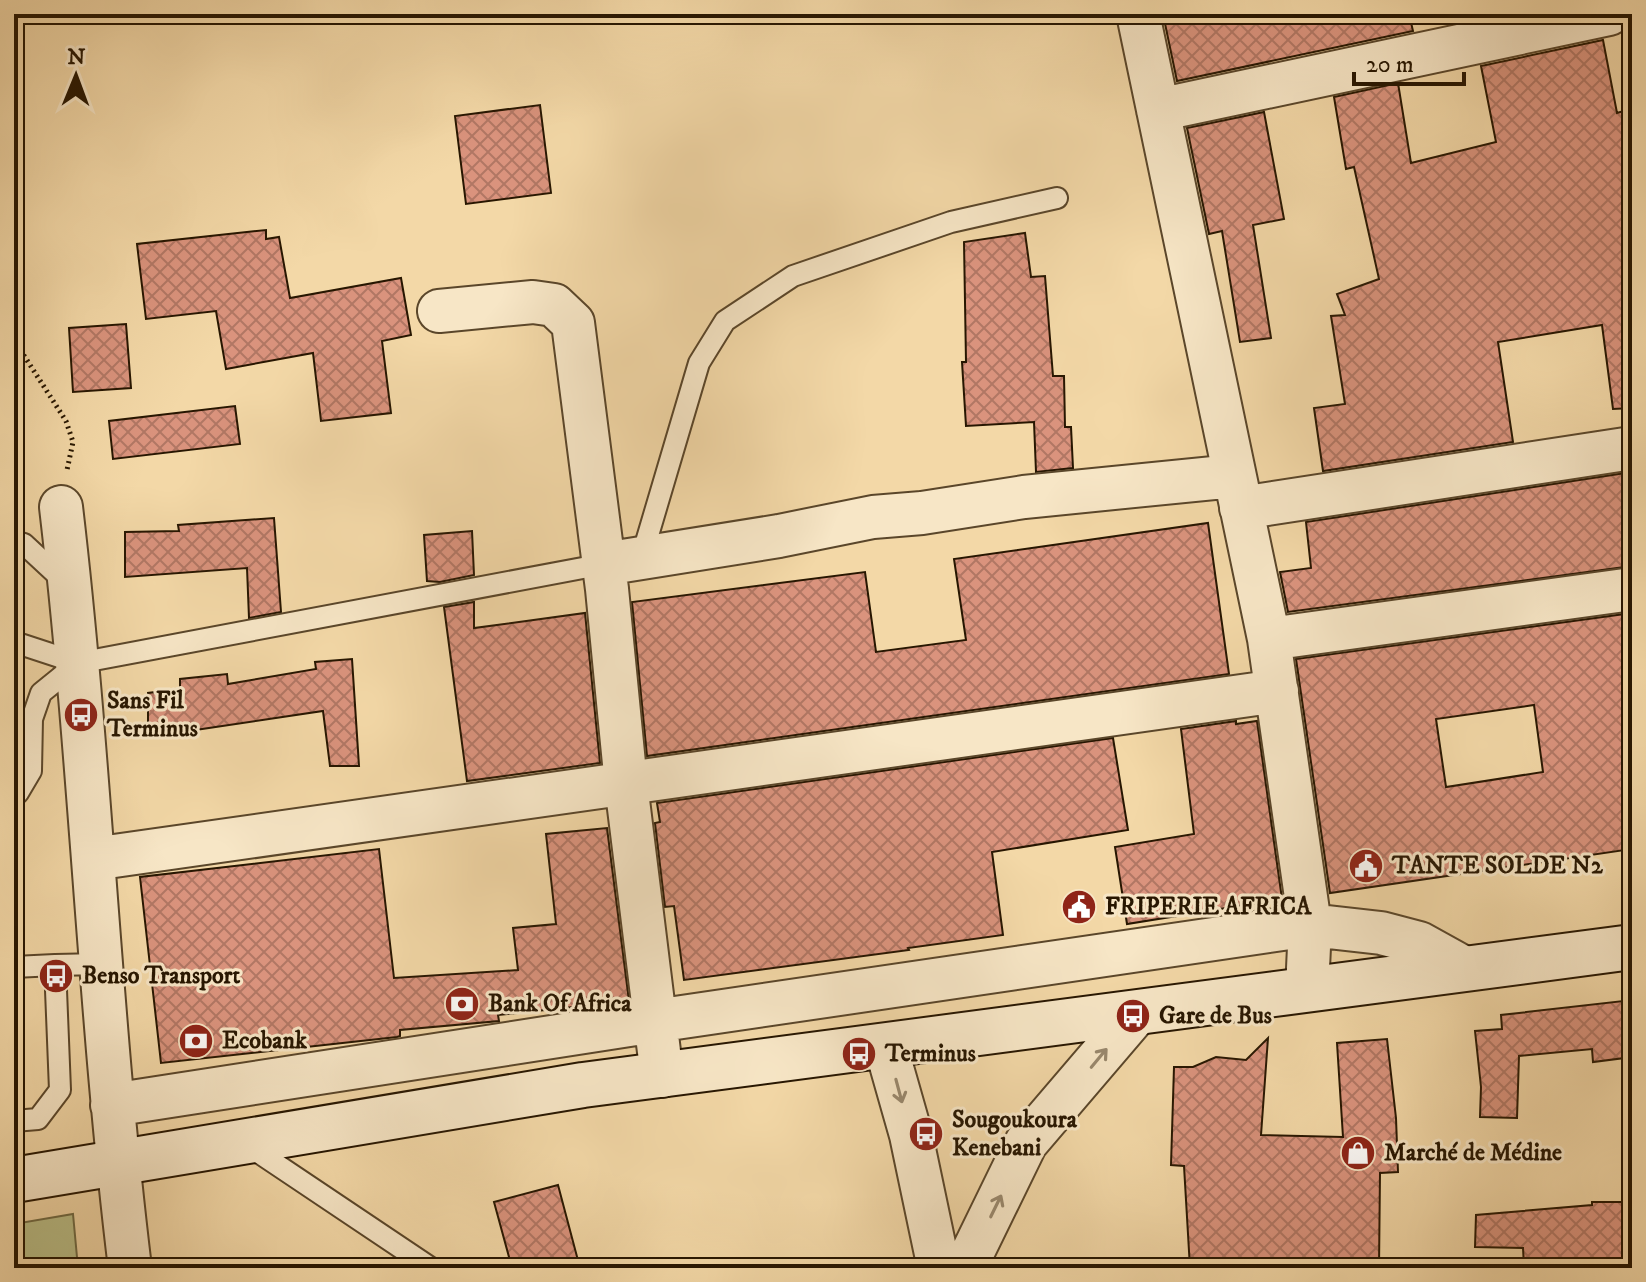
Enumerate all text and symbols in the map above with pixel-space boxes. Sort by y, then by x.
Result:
north arrow [36,36,116,116]
scale bar [1354,36,1464,86]
text: N [67,44,86,71]
text: 20 m [1366,50,1414,80]
place label: Sans Fil Terminus [106,686,198,744]
bus stop icon: Sans Fil Terminus [62,696,100,734]
public building icon: TANTE SOLDE N2 [1347,847,1385,885]
place label: TANTE SOLDE N2 [1391,851,1604,881]
public building icon: FRIPERIE AFRICA [1060,888,1098,926]
place label: FRIPERIE AFRICA [1105,892,1312,922]
bus stop icon: Benso Transport [37,957,75,995]
place label: Benso Transport [82,961,240,991]
bank icon: Bank Of Africa [443,985,481,1023]
place label: Bank Of Africa [488,989,632,1019]
bus stop icon: Gare de Bus [1114,997,1152,1035]
place label: Gare de Bus [1159,1001,1272,1031]
bank icon: Ecobank [177,1022,215,1060]
place label: Ecobank [222,1026,308,1056]
bus stop icon: Terminus [840,1035,878,1073]
place label: Terminus [884,1039,976,1069]
one-way arrow [1090,1048,1108,1068]
one-way arrow [892,1077,907,1103]
place label: Sougoukoura Kenebani [952,1105,1078,1163]
bus stop icon: Sougoukoura Kenebani [907,1115,945,1153]
shop icon: Marché de Médine [1339,1134,1377,1172]
place label: Marché de Médine [1384,1138,1562,1168]
one-way arrow [988,1194,1004,1218]

